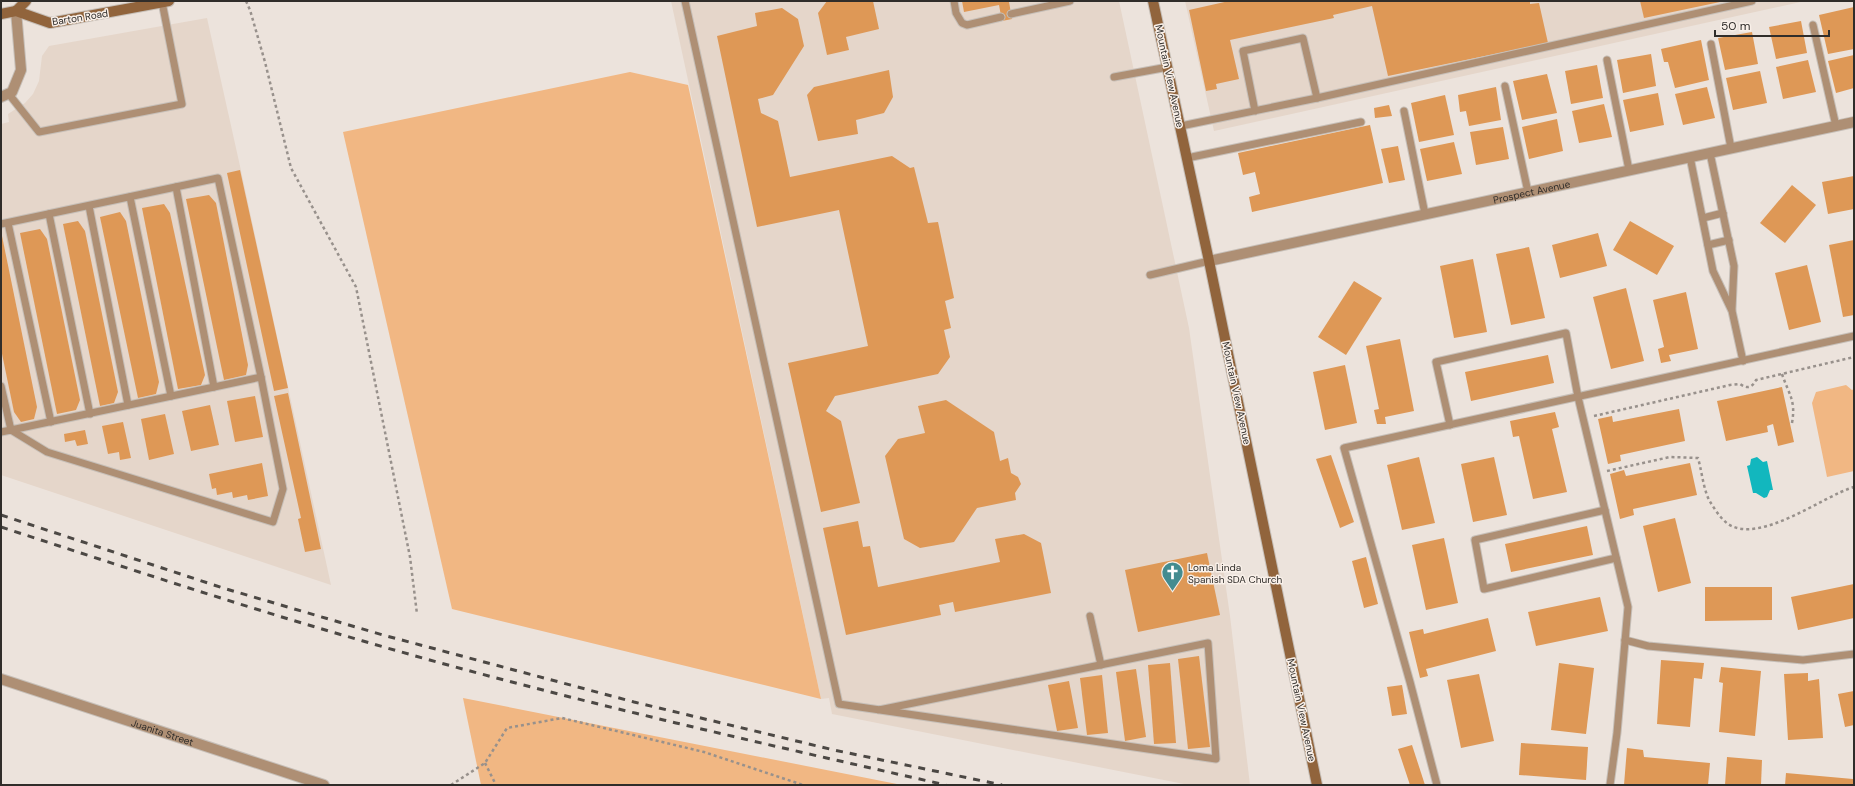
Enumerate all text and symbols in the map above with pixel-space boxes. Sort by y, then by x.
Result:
street label: Barton Road [51,7,109,28]
scale bar [1715,12,1829,38]
text: 50 m [1721,18,1750,34]
street label: Mountain View Avenue [1152,23,1187,129]
street label: Prospect Avenue [1492,177,1572,207]
street label: Mountain View Avenue [1219,340,1254,446]
church icon: Loma Linda Spanish SDA Church [1160,560,1186,593]
place label: Loma Linda Spanish SDA Church [1188,561,1282,586]
street label: Mountain View Avenue [1284,657,1319,763]
street label: Juanita Street [130,716,195,749]

